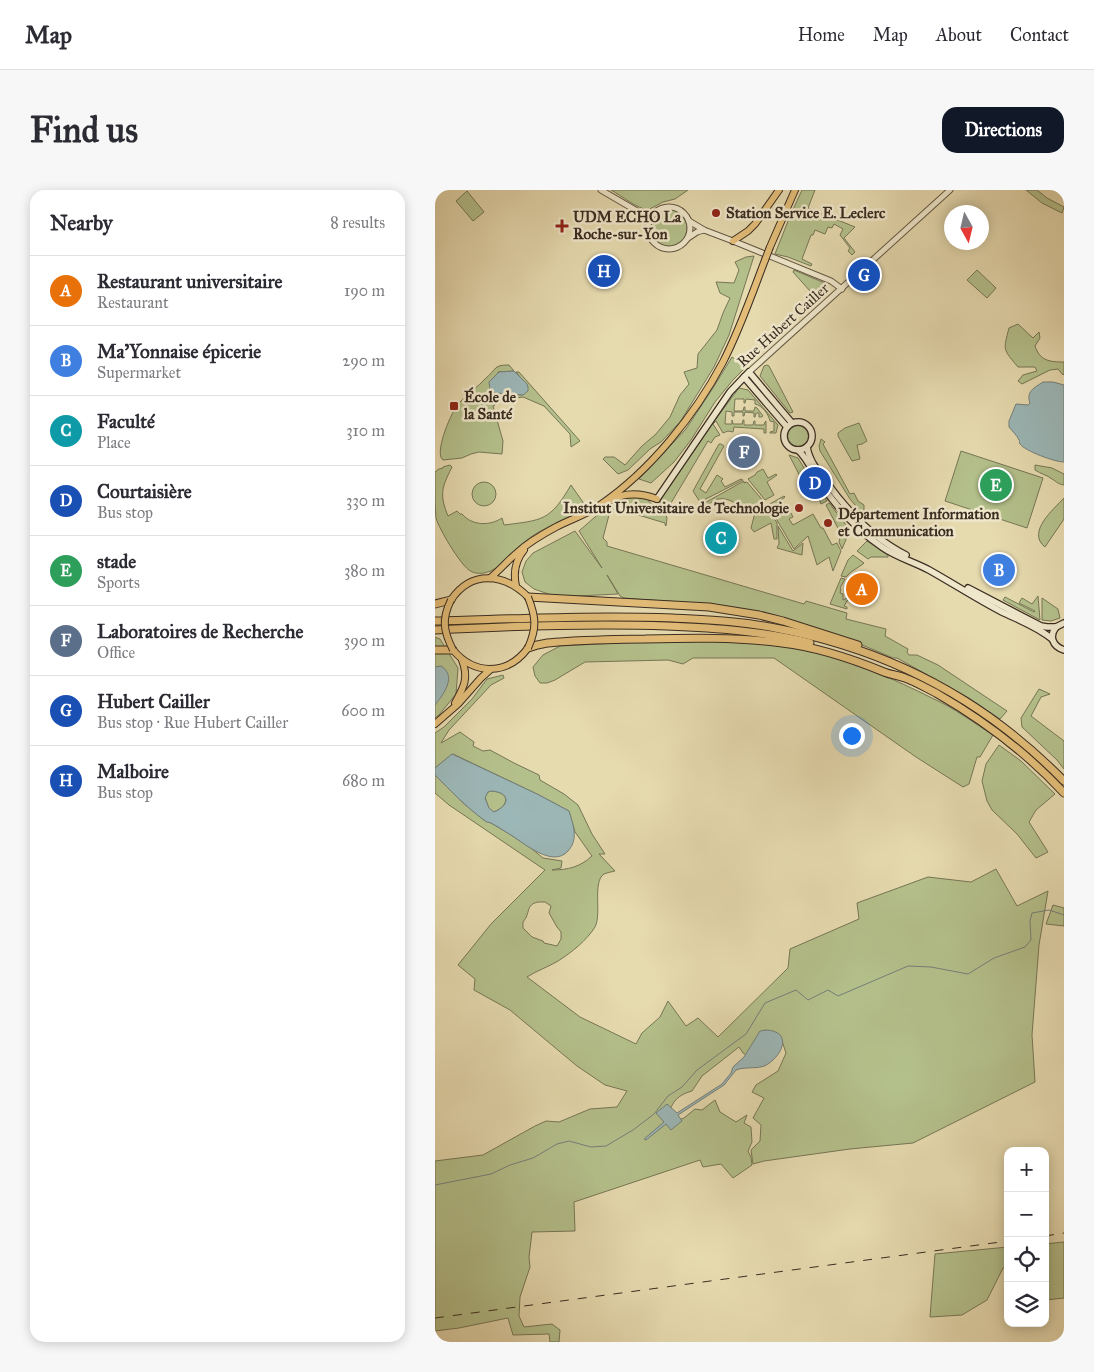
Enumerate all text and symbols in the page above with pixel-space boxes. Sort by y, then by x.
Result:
text: Map [25,20,72,50]
text: Home [798,24,845,46]
text: Map [873,24,908,46]
text: About [936,24,982,46]
text: Contact [1010,24,1069,46]
button: Directions [942,107,1064,153]
text: Find us [30,109,138,152]
place label: Station Service E. Leclerc [726,204,886,222]
north arrow [944,205,989,250]
marker: Station Service E. Leclerc [710,207,722,219]
place label: UDM ECHO La Roche-sur-Yon [573,208,682,243]
text: Nearby [50,210,113,236]
text: 8 results [330,213,385,232]
marker: UDM ECHO La Roche-sur-Yon [555,219,569,233]
pin: H [588,252,620,290]
pin: G [848,256,880,294]
text: Restaurant universitaire [97,270,282,293]
street label: Rue Hubert Cailler [733,279,833,371]
text: A [61,281,71,300]
text: 190 m [344,281,385,300]
text: Restaurant [97,293,169,312]
text: Ma'Yonnaise épicerie [97,340,261,363]
text: B [61,351,71,370]
text: 290 m [342,351,385,370]
text: Supermarket [97,363,181,382]
place label: École de la Santé [463,387,517,423]
marker: École de la Santé [448,400,460,412]
text: Faculté [97,410,155,433]
text: C [61,421,71,440]
text: 310 m [346,421,385,440]
text: Place [97,433,131,452]
pin: F [728,433,760,471]
pin: D [799,464,831,502]
pin: E [980,466,1012,504]
text: Courtaisière [97,480,192,503]
text: D [60,491,72,510]
text: 330 m [346,491,385,510]
place label: Institut Universitaire de Technologie [563,499,790,518]
marker: Institut Universitaire de Technologie [793,502,805,514]
text: Bus stop [97,503,153,522]
place label: Département Information et Communication [838,505,1000,540]
marker: Département Information et Communication [822,517,834,529]
pin: C [705,519,737,557]
text: stade [97,550,136,573]
pin: B [983,551,1015,589]
text: E [60,561,72,580]
text: 380 m [344,561,385,580]
pin: A [846,570,878,608]
text: Sports [97,573,140,592]
text: Laboratoires de Recherche [97,620,303,643]
text: F [61,631,71,650]
text: 390 m [344,631,385,650]
text: Office [97,643,135,662]
text: Hubert Cailler [97,690,210,713]
text: G [60,701,72,720]
text: 600 m [341,701,385,720]
text: Bus stop · Rue Hubert Cailler [97,713,288,732]
your location [839,723,865,749]
text: Malboire [97,760,169,783]
text: H [59,771,73,790]
text: 680 m [342,771,385,790]
text: Bus stop [97,783,153,802]
map controls [1004,1147,1049,1327]
button: + [1004,1147,1049,1192]
button: − [1004,1192,1049,1237]
button: locate [1004,1237,1049,1282]
button: layers [1004,1282,1049,1327]

